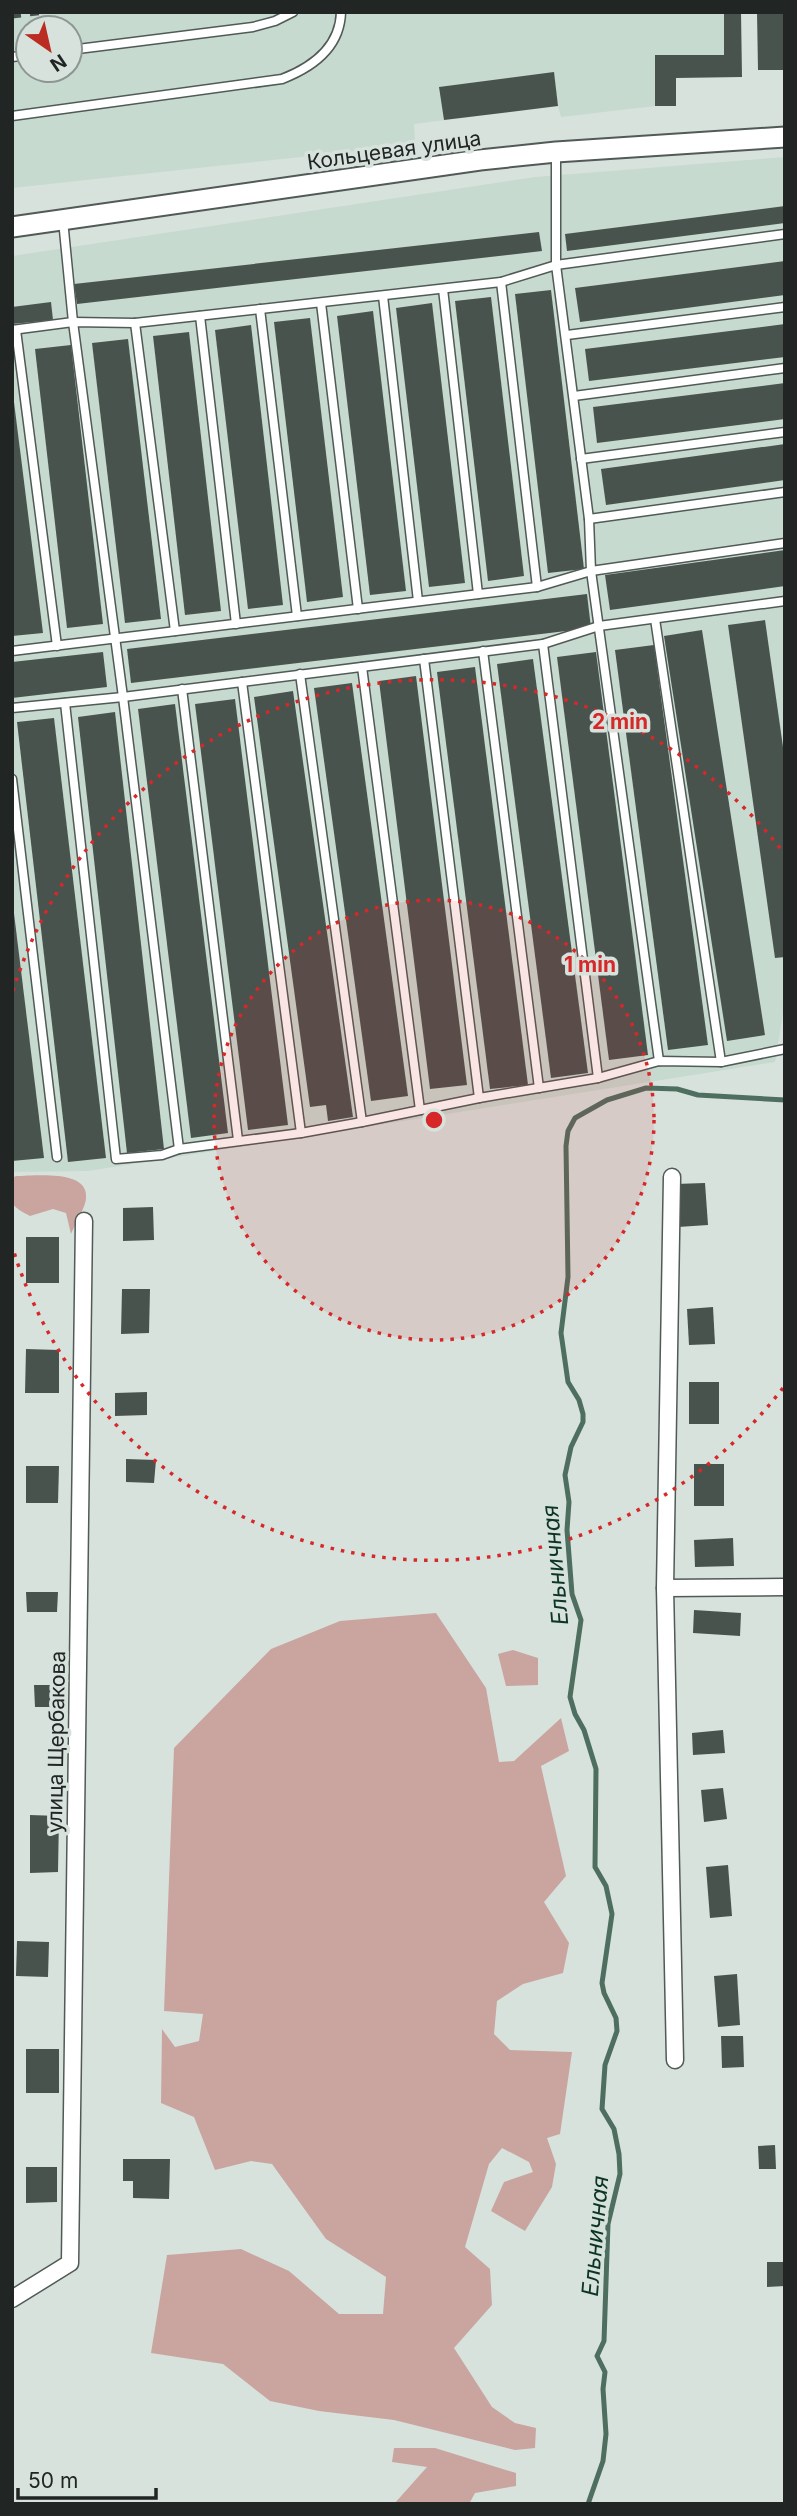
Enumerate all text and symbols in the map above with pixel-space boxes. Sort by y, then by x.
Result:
north arrow [14,14,84,84]
text: N [46,49,71,76]
street label: Кольцевая улица [305,125,483,175]
text: 2 min [592,709,648,734]
text: 1 min [564,952,616,977]
centre of rings [422,1108,446,1132]
water label: Ельничная [536,1504,574,1626]
street label: улица Щербакова [42,1651,70,1833]
water label: Ельничная [576,2175,614,2297]
scale bar [18,2456,156,2500]
text: 50 m [28,2468,78,2493]

